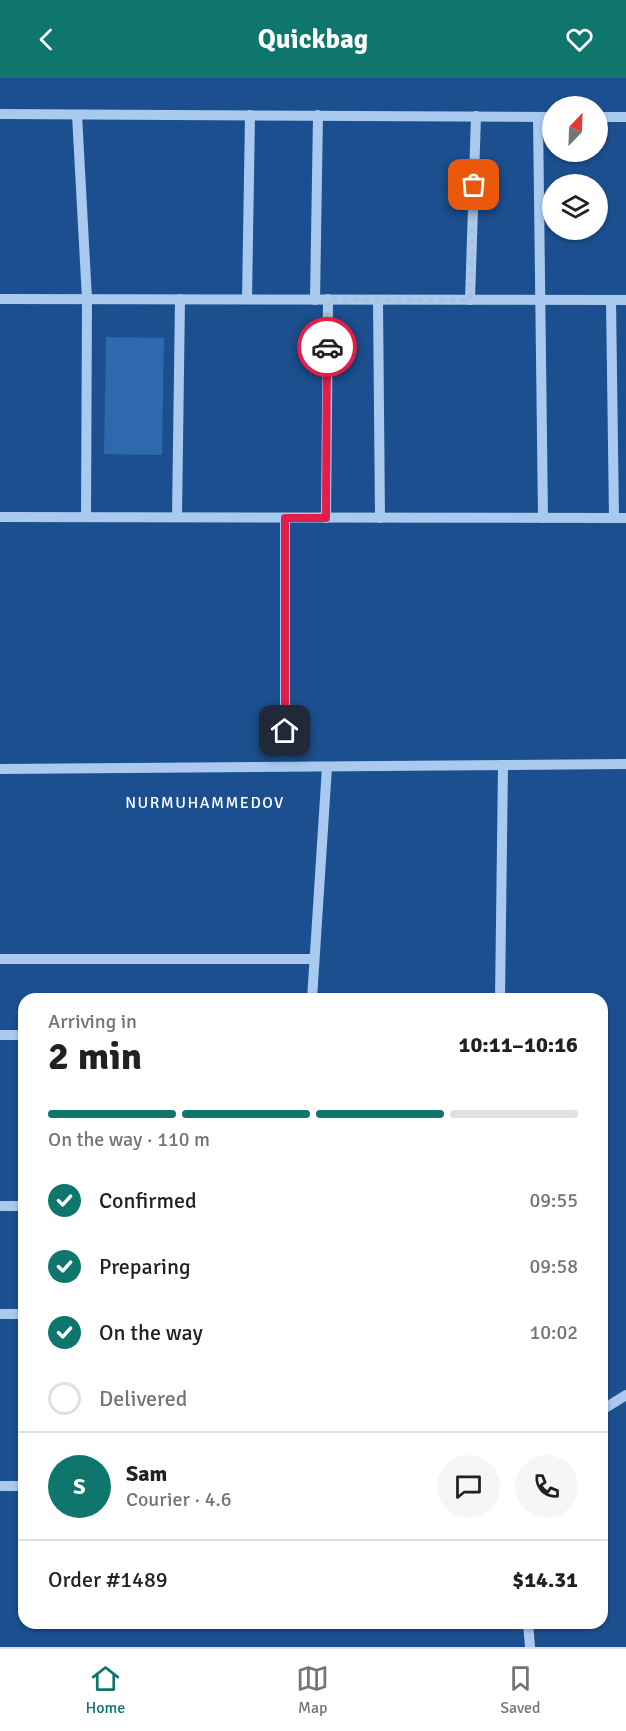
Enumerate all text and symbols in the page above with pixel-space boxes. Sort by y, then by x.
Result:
icon: back [30,23,63,56]
text: Quickbag [258,23,368,56]
icon: heart [563,23,596,56]
north arrow [542,96,608,162]
map controls [542,96,608,240]
pin [448,159,499,210]
icon: bag [457,168,490,201]
button: layers [542,174,608,240]
courier [297,317,357,377]
icon: car [311,331,344,364]
pin [259,705,310,756]
icon: home [268,714,301,747]
district label: NURMUHAMMEDOV [125,793,285,813]
text: Arriving in [48,1009,137,1034]
text: 10:11–10:16 [459,1031,578,1058]
text: 2 min [48,1032,142,1080]
text: On the way · 110 m [48,1127,210,1152]
icon: check [48,1184,81,1217]
text: Confirmed [99,1187,197,1214]
text: 09:55 [529,1188,578,1213]
icon: check [48,1250,81,1283]
text: Preparing [99,1253,191,1280]
text: 09:58 [529,1254,578,1279]
icon: check [48,1316,81,1349]
text: On the way [99,1319,203,1346]
text: 10:02 [529,1320,578,1345]
text: Delivered [99,1385,187,1412]
button: chat [437,1455,500,1518]
button: phone [515,1455,578,1518]
text: Sam [126,1460,167,1487]
text: S [73,1473,86,1500]
text: Courier · 4.6 [126,1487,232,1512]
text: Order #1489 [48,1566,168,1593]
text: $14.31 [512,1566,578,1593]
tab: Home [85,1662,125,1718]
tab: Map [296,1662,329,1718]
tab: Saved [500,1662,541,1718]

